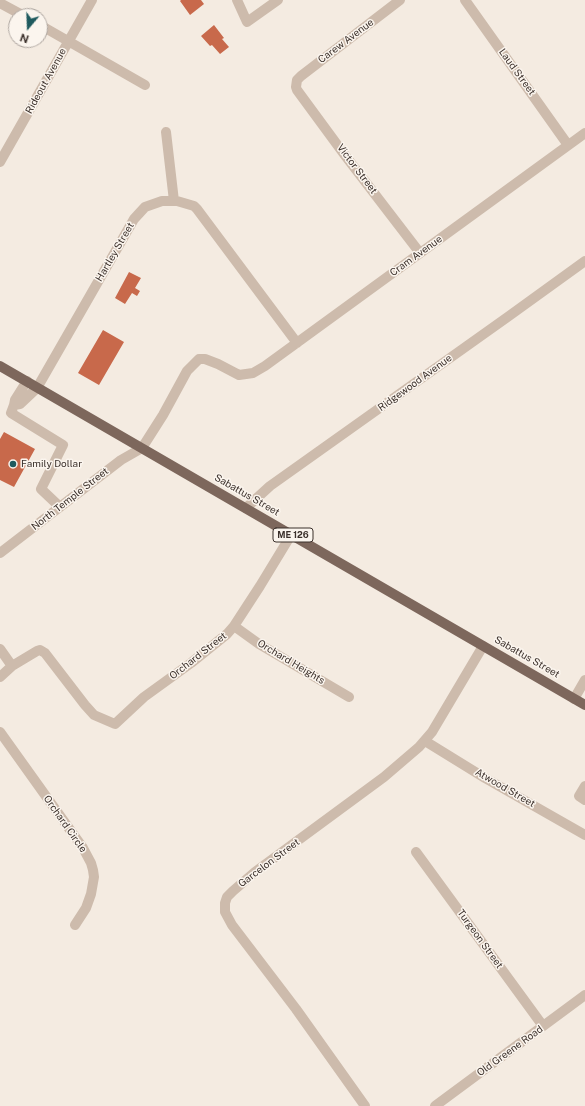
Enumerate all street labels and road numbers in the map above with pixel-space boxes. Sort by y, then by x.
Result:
street label: Carew Avenue [316,16,376,66]
street label: Rideout Avenue [23,46,69,116]
street label: Laud Street [496,46,538,98]
street label: Victor Street [334,142,380,196]
street label: Hartley Street [93,220,137,284]
street label: Cram Avenue [388,233,444,279]
street label: Ridgewood Avenue [376,352,454,414]
street label: North Temple Street [29,465,111,533]
street label: Sabattus Street [212,472,282,518]
road number: ME 126 [273,528,313,542]
street label: Orchard Street [167,630,229,682]
street label: Sabattus Street [492,634,562,680]
street label: Orchard Heights [255,637,327,687]
street label: Atwood Street [473,766,537,810]
street label: Orchard Circle [41,793,89,855]
street label: Garcelon Street [236,836,302,890]
street label: Turgeon Street [455,907,505,971]
street label: Old Greene Road [475,1023,545,1079]

